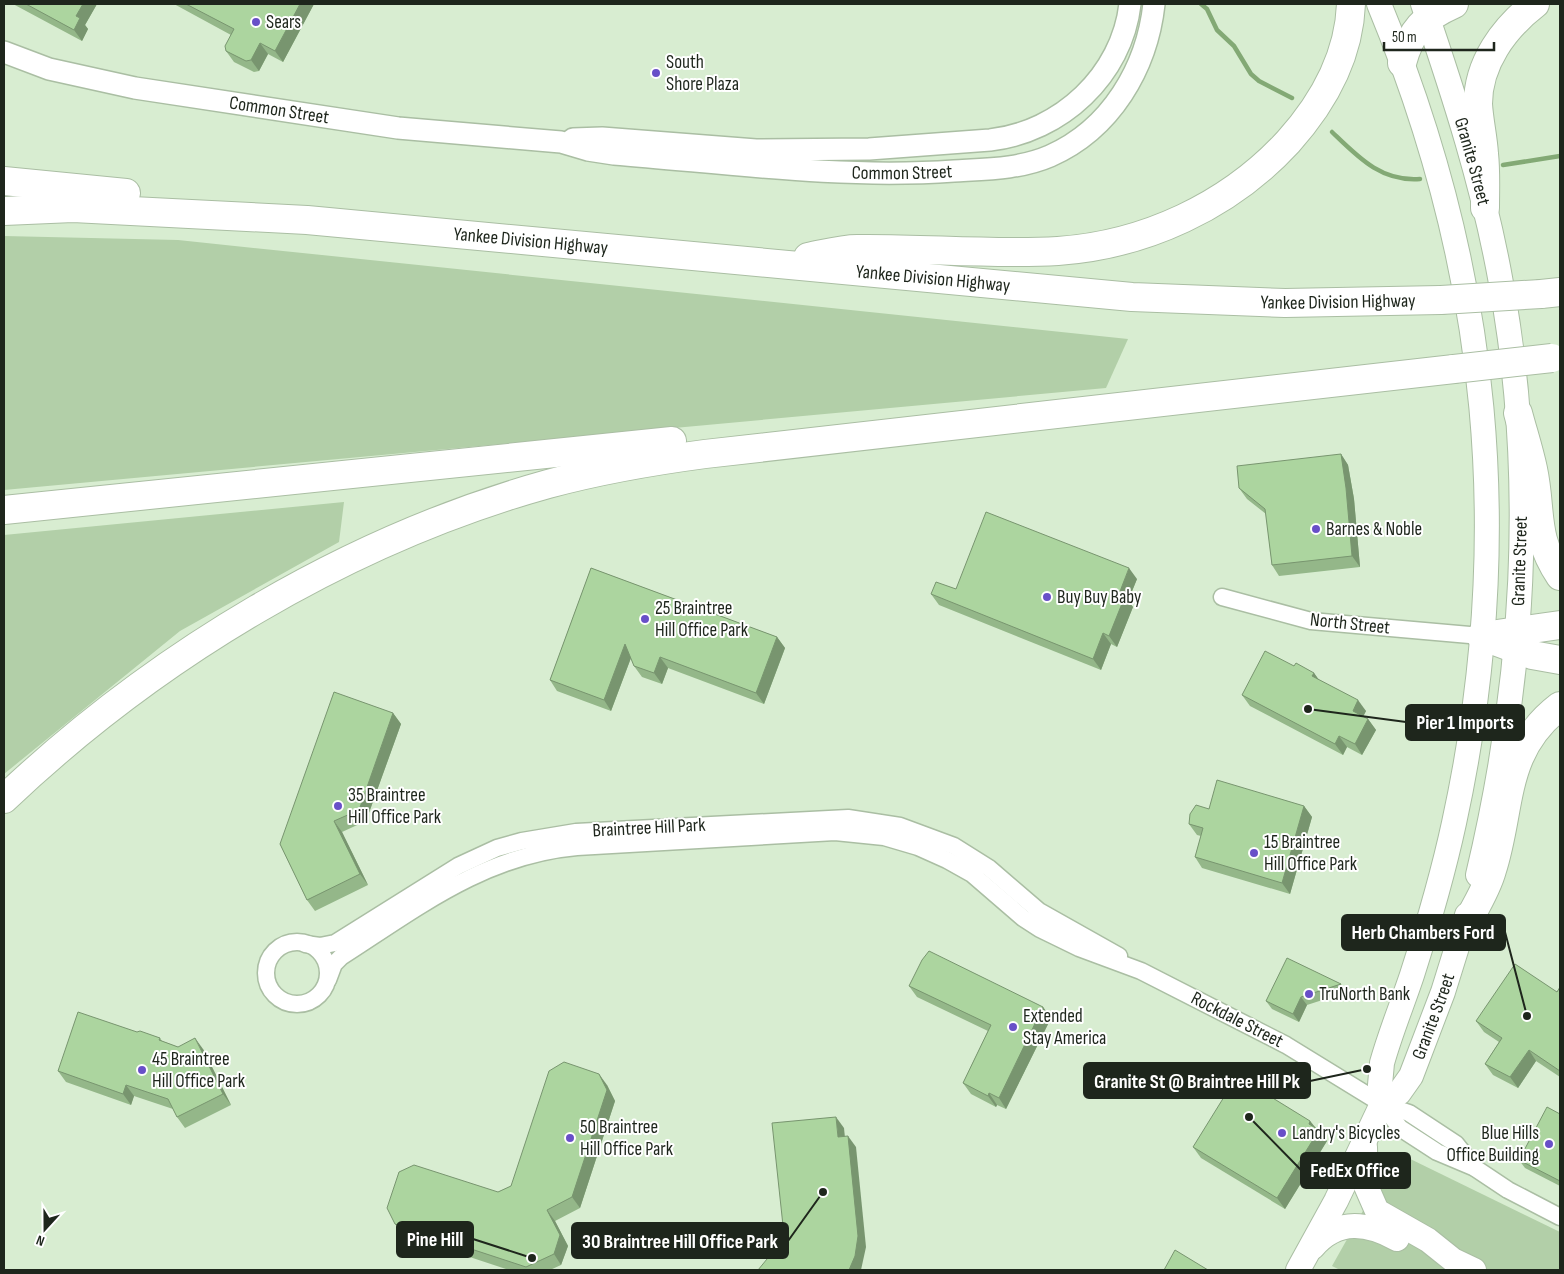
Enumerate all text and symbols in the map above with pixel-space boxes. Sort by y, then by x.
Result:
place label: Sears [266,11,301,34]
marker: Sears [250,16,262,28]
scale bar [1384,20,1494,52]
text: 50 m [1392,28,1417,47]
place label: South Shore Plaza [666,51,739,96]
marker: South Shore Plaza [650,67,662,79]
street label: Common Street [228,91,331,129]
street label: Granite Street [1449,115,1496,208]
street label: Common Street [851,160,953,185]
street label: Yankee Division Highway [452,222,610,260]
street label: Yankee Division Highway [855,260,1012,297]
street label: Yankee Division Highway [1260,289,1416,315]
street label: Granite Street [1507,515,1533,606]
place label: Barnes & Noble [1326,518,1422,541]
marker: Barnes & Noble [1310,523,1322,535]
place label: Buy Buy Baby [1057,586,1142,609]
marker: Buy Buy Baby [1041,591,1053,603]
place label: 25 Braintree Hill Office Park [655,597,749,642]
street label: North Street [1309,608,1391,640]
marker: 25 Braintree Hill Office Park [639,613,651,625]
callout: Pier 1 Imports [1406,705,1524,740]
text: Pier 1 Imports [1416,711,1514,735]
place label: 35 Braintree Hill Office Park [348,784,442,829]
marker: 35 Braintree Hill Office Park [332,800,344,812]
street label: Braintree Hill Park [592,814,707,842]
place label: 15 Braintree Hill Office Park [1264,831,1358,876]
marker: 15 Braintree Hill Office Park [1248,847,1260,859]
callout: Herb Chambers Ford [1342,915,1505,950]
text: Herb Chambers Ford [1351,921,1495,945]
street label: Granite Street [1407,970,1460,1063]
place label: TruNorth Bank [1319,983,1411,1006]
street label: Rockdale Street [1187,987,1287,1053]
marker: TruNorth Bank [1303,988,1315,1000]
place label: Extended Stay America [1023,1005,1106,1050]
marker: Extended Stay America [1007,1021,1019,1033]
place label: 45 Braintree Hill Office Park [152,1048,246,1093]
callout: Granite St @ Braintree Hill Pk [1084,1063,1310,1098]
marker: 45 Braintree Hill Office Park [136,1064,148,1076]
text: Granite St @ Braintree Hill Pk [1094,1070,1301,1094]
place label: 50 Braintree Hill Office Park [580,1116,674,1161]
place label: Landry's Bicycles [1292,1122,1401,1145]
place label: Blue Hills Office Building [1446,1122,1539,1167]
marker: Landry's Bicycles [1276,1127,1288,1139]
marker: 50 Braintree Hill Office Park [564,1132,576,1144]
marker: Blue Hills Office Building [1543,1138,1555,1150]
callout: FedEx Office [1301,1153,1410,1188]
text: FedEx Office [1310,1159,1400,1183]
north arrow [20,1204,70,1254]
callout: Pine Hill [397,1222,473,1257]
callout: 30 Braintree Hill Office Park [572,1223,788,1258]
text: Pine Hill [407,1228,463,1252]
text: 30 Braintree Hill Office Park [582,1230,779,1254]
text: N [34,1231,47,1250]

